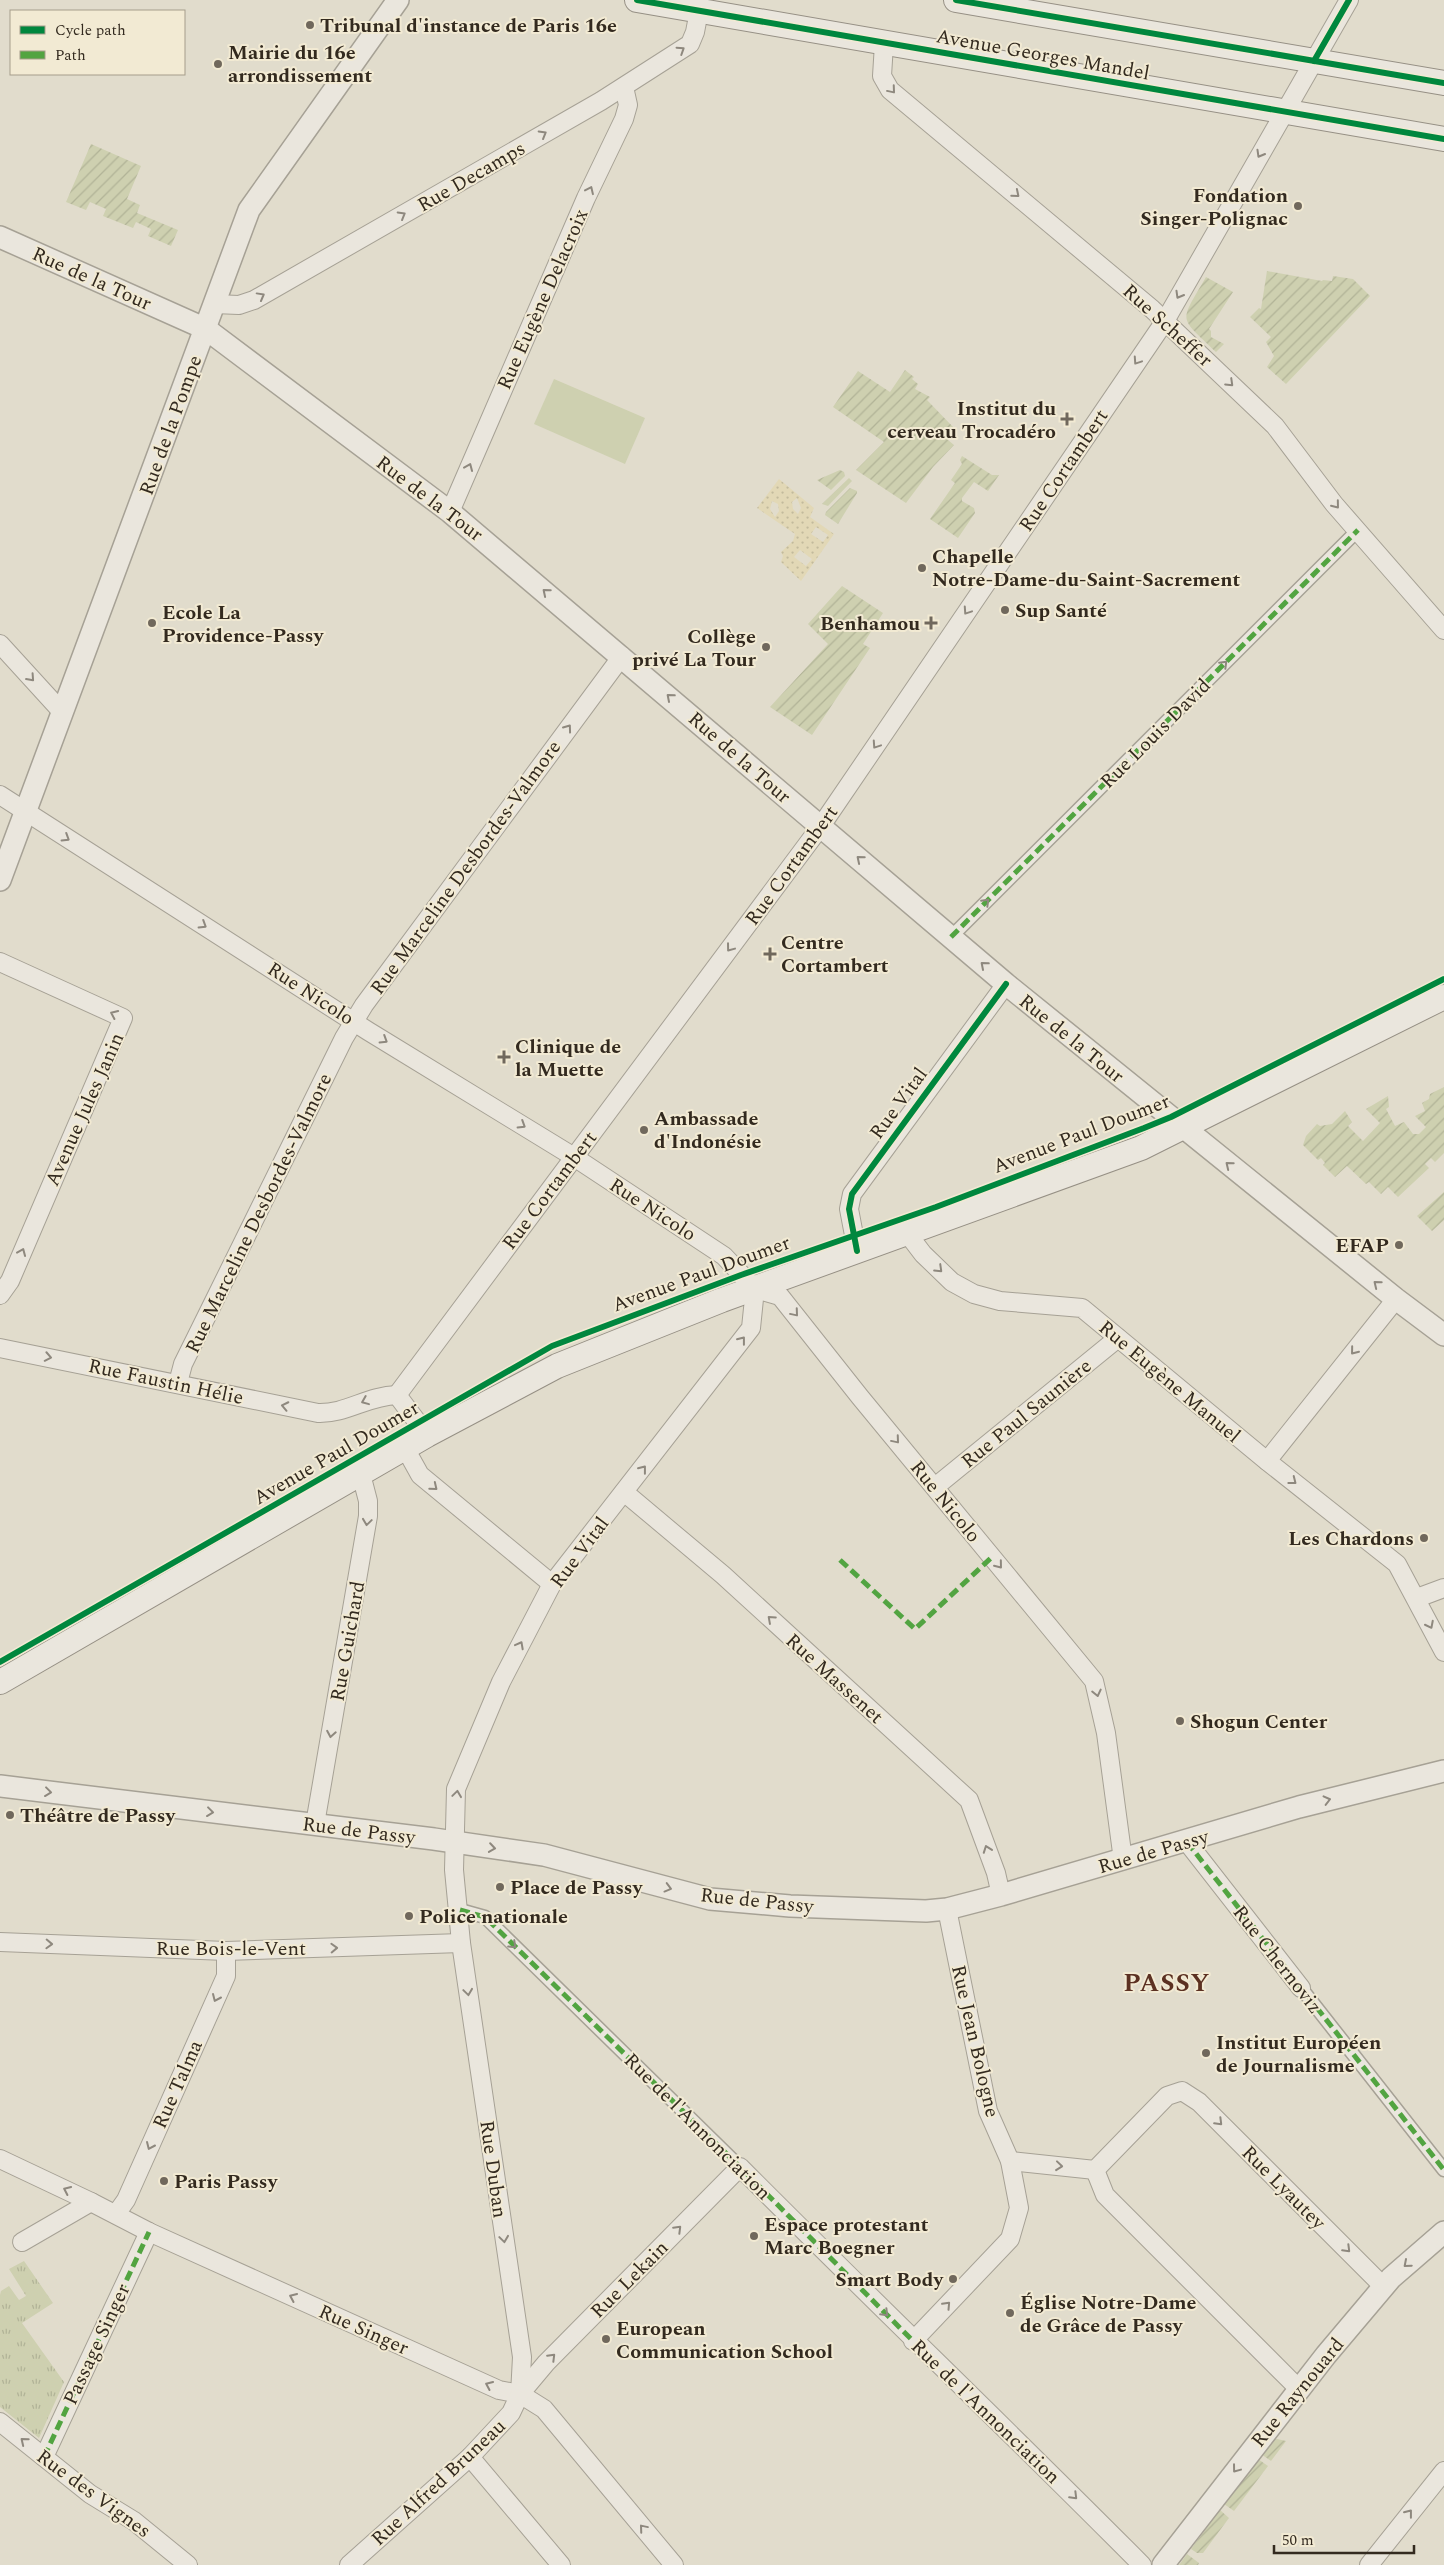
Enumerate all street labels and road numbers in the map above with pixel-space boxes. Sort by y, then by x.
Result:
street label: Avenue Georges Mandel [934,21,1152,89]
street label: Rue Decamps [412,134,531,220]
street label: Rue Eugène Delacroix [489,204,596,395]
street label: Rue de la Tour [27,239,156,319]
street label: Rue Scheffer [1116,277,1219,375]
street label: Rue de la Pompe [132,351,210,500]
street label: Rue Cortambert [1012,403,1116,538]
street label: Rue de la Tour [369,448,490,549]
street label: Rue Louis David [1093,671,1218,796]
street label: Rue de la Tour [681,704,798,811]
street label: Rue Marceline Desbordes-Valmore [363,734,569,1001]
street label: Rue Cortambert [738,799,846,932]
street label: Rue Nicolo [261,954,360,1033]
street label: Rue de la Tour [1012,987,1131,1091]
street label: Avenue Jules Janin [38,1028,132,1191]
street label: Rue Vital [862,1061,935,1146]
street label: Rue Marceline Desbordes-Valmore [178,1068,340,1359]
street label: Avenue Paul Doumer [988,1086,1174,1182]
street label: Rue Cortambert [495,1125,605,1256]
street label: Rue Nicolo [603,1170,702,1249]
street label: Avenue Paul Doumer [608,1228,795,1320]
street label: Rue Eugène Manuel [1092,1313,1247,1450]
street label: Rue Faustin Hélie [85,1351,246,1413]
street label: Rue Paul Saunière [955,1352,1098,1476]
street label: Avenue Paul Doumer [248,1393,425,1513]
street label: Rue Nicolo [903,1454,988,1549]
street label: Rue Vital [543,1510,617,1595]
street label: Rue Guichard [323,1579,373,1704]
street label: Rue Massenet [778,1626,890,1731]
street label: Rue de Passy [301,1809,419,1853]
street label: Rue de Passy [1094,1821,1213,1882]
street label: Rue de Passy [699,1880,816,1922]
street label: Rue Chernoviz [1225,1899,1329,2020]
street label: Rue Bois-le-Vent [156,1934,306,1964]
street label: Rue Jean Bologne [943,1962,1007,2120]
street label: Rue Talma [145,2035,211,2134]
street label: Rue de l'Annonciation [617,2046,778,2207]
street label: Rue Duban [471,2118,515,2220]
street label: Rue Lyautey [1234,2139,1333,2238]
street label: Rue Lekain [584,2234,676,2326]
street label: Passage Singer [56,2279,138,2410]
street label: Rue Singer [314,2297,414,2363]
street label: Rue Raynouard [1244,2331,1352,2454]
street label: Rue de l'Annonciation [904,2332,1067,2491]
street label: Rue Alfred Bruneau [364,2412,513,2553]
street label: Rue des Vignes [30,2442,157,2546]

